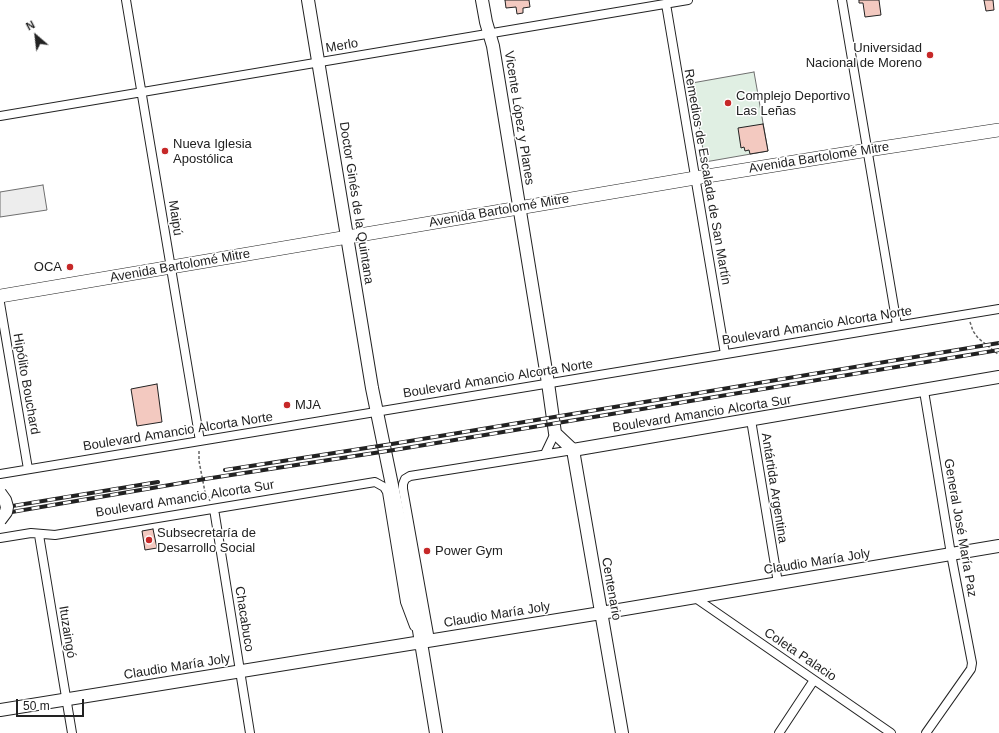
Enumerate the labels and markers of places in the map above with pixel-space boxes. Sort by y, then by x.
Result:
place label: Universidad Nacional de Moreno [806,40,922,71]
marker: Universidad Nacional de Moreno [925,50,935,60]
place label: Complejo Deportivo Las Leñas [736,88,850,119]
marker: Complejo Deportivo Las Leñas [723,98,733,108]
place label: Nueva Iglesia Apostólica [173,136,252,167]
marker: Nueva Iglesia Apostólica [160,146,170,156]
place label: OCA [34,259,62,275]
marker: OCA [65,262,75,272]
place label: MJA [295,397,321,413]
marker: MJA [282,400,292,410]
place label: Subsecretaría de Desarrollo Social [157,525,256,556]
marker: Subsecretaría de Desarrollo Social [144,535,154,545]
place label: Power Gym [435,543,503,559]
marker: Power Gym [422,546,432,556]

